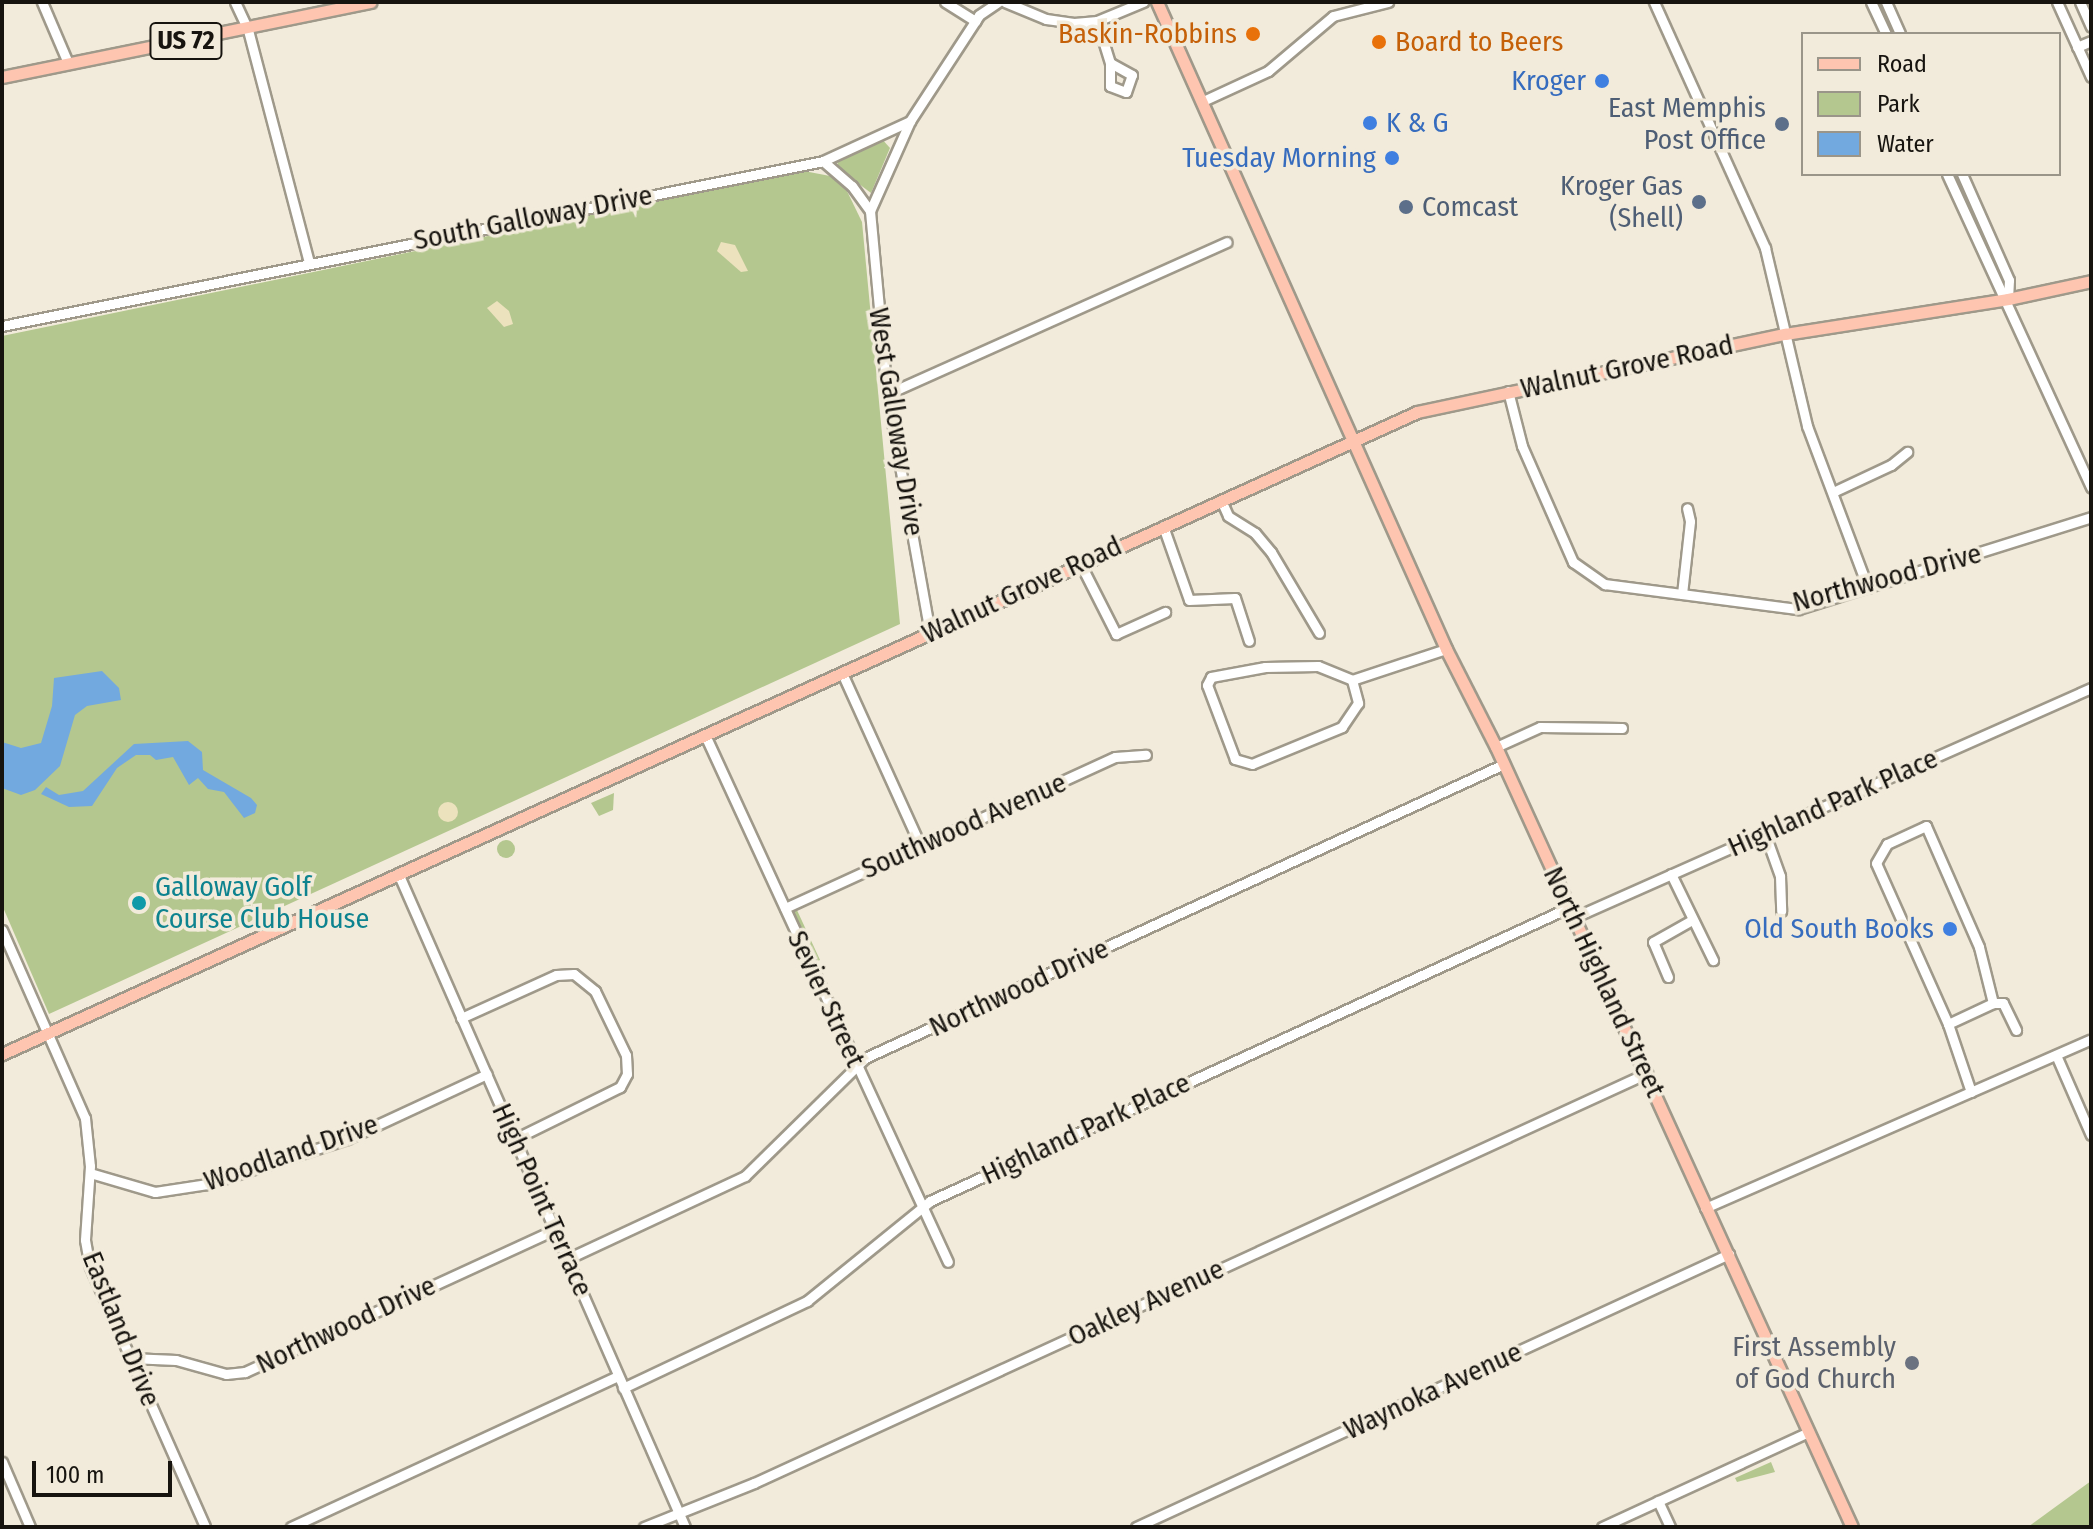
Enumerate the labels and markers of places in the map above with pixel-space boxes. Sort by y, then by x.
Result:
place label: Baskin-Robbins [1058,17,1237,51]
marker: Baskin-Robbins [1244,25,1262,43]
place label: Board to Beers [1395,25,1563,59]
marker: Board to Beers [1370,33,1388,51]
place label: Kroger [1511,64,1586,98]
marker: Kroger [1593,72,1611,90]
place label: East Memphis Post Office [1608,91,1766,157]
place label: K & G [1386,106,1449,140]
marker: K & G [1361,114,1379,132]
marker: East Memphis Post Office [1773,115,1791,133]
place label: Tuesday Morning [1182,141,1376,175]
marker: Tuesday Morning [1383,149,1401,167]
place label: Kroger Gas (Shell) [1560,169,1683,235]
place label: Comcast [1422,190,1518,224]
marker: Kroger Gas (Shell) [1690,193,1708,211]
marker: Comcast [1397,198,1415,216]
place label: Galloway Golf Course Club House [155,870,369,936]
marker: Galloway Golf Course Club House [130,894,148,912]
place label: Old South Books [1744,912,1934,946]
marker: Old South Books [1941,920,1959,938]
place label: First Assembly of God Church [1732,1330,1896,1396]
marker: First Assembly of God Church [1903,1354,1921,1372]

